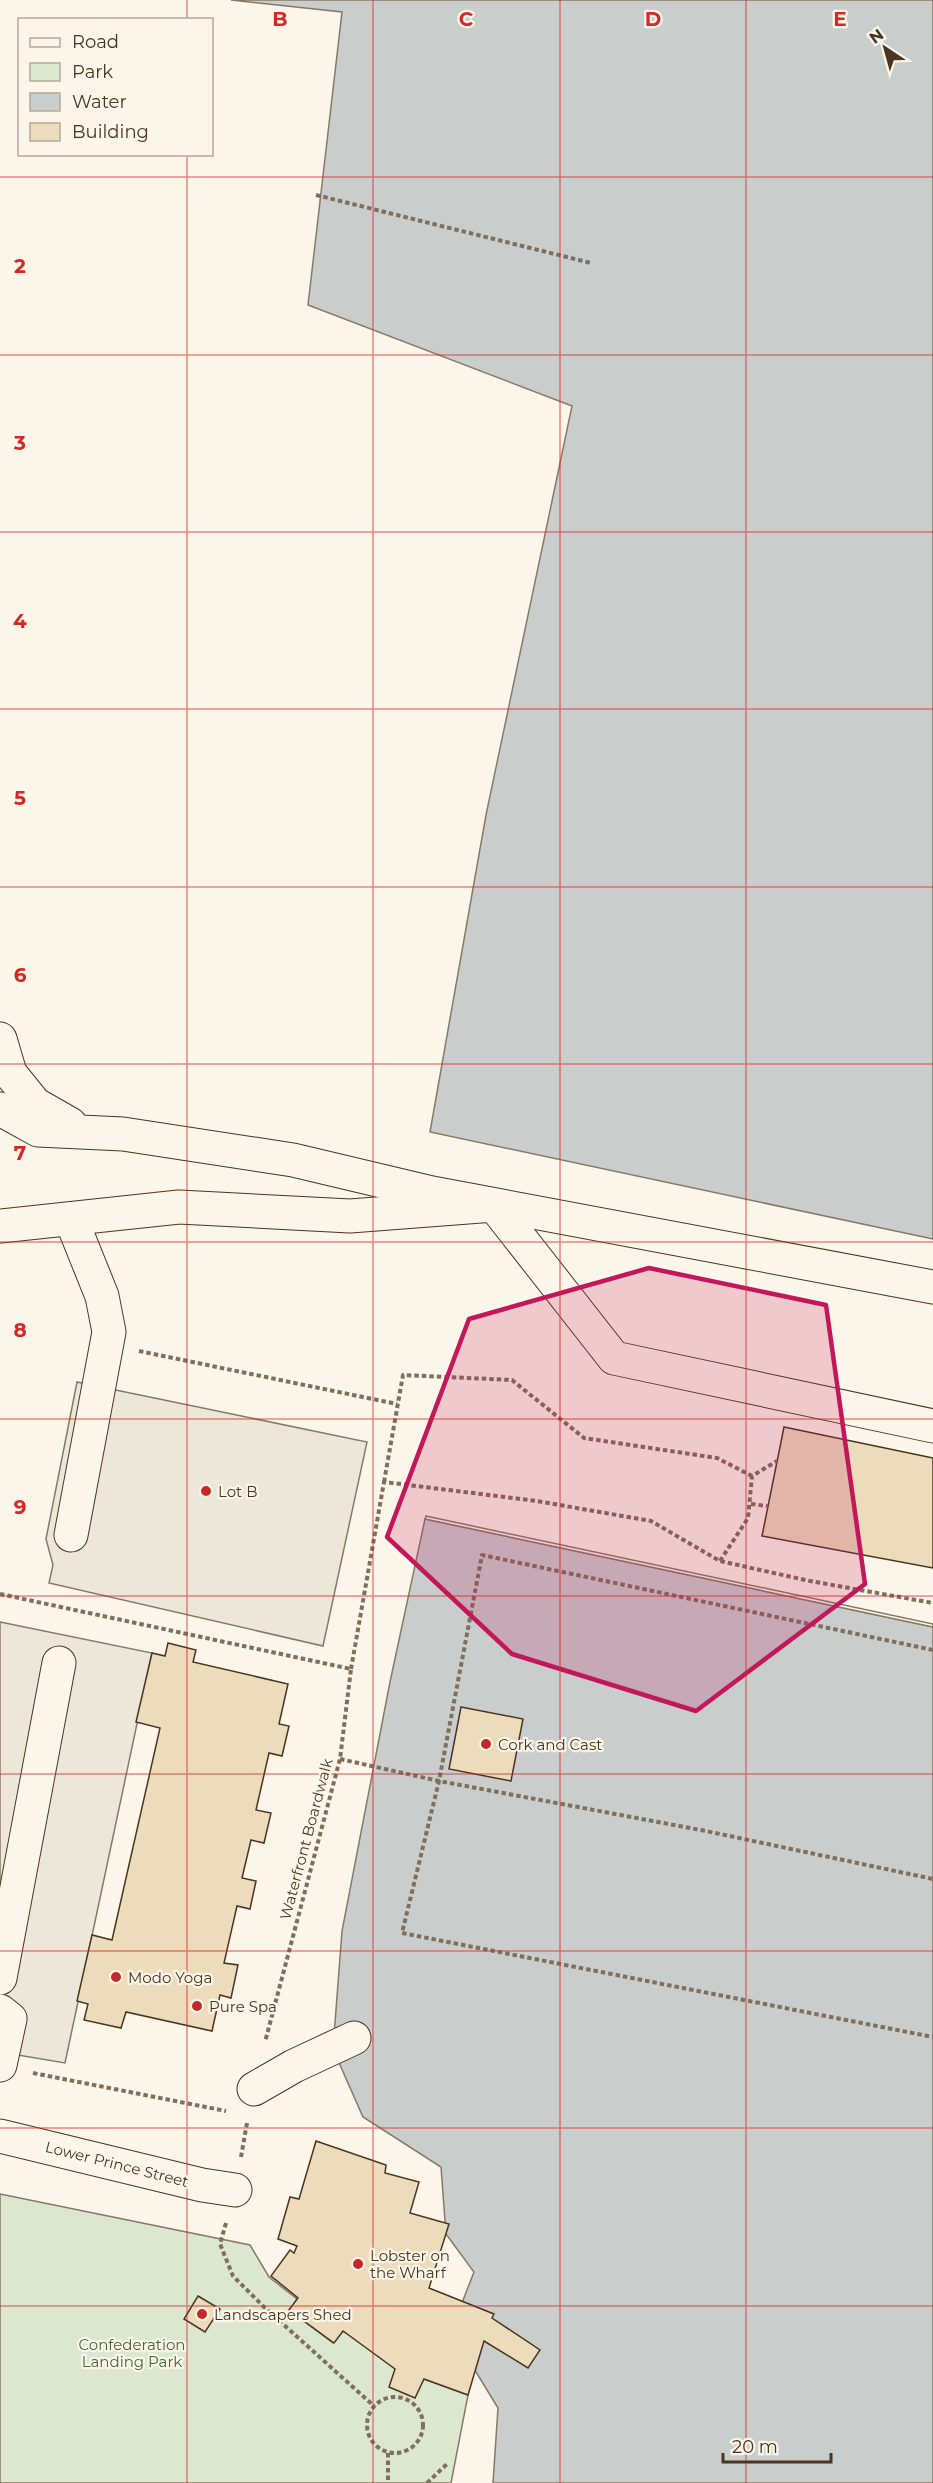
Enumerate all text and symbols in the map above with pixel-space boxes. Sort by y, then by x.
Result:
text: B [272,7,288,31]
text: C [459,7,474,31]
text: D [645,7,661,31]
text: E [833,7,847,31]
legend [18,18,213,156]
north arrow [855,18,915,78]
text: N [866,25,887,48]
text: Road [72,31,119,53]
text: Park [72,61,113,83]
text: Water [72,91,127,113]
text: Building [72,121,149,143]
text: 2 [14,254,26,278]
text: 3 [13,431,26,455]
text: 4 [13,609,27,633]
text: 5 [14,786,26,810]
text: 6 [14,963,27,987]
text: 7 [14,1141,26,1165]
text: 8 [13,1318,27,1342]
place label: Lot B [218,1482,257,1501]
marker: Lot B [199,1484,213,1498]
text: 9 [14,1495,26,1519]
place label: Cork and Cast [498,1735,602,1754]
marker: Cork and Cast [479,1737,493,1751]
street label: Waterfront Boardwalk [275,1756,337,1922]
place label: Modo Yoga [128,1968,212,1987]
marker: Modo Yoga [109,1970,123,1984]
place label: Pure Spa [209,1997,277,2016]
marker: Pure Spa [190,1999,204,2013]
street label: Lower Prince Street [43,2137,191,2191]
place label: Lobster on the Wharf [370,2246,450,2282]
marker: Lobster on the Wharf [351,2257,365,2271]
place label: Landscapers Shed [214,2305,352,2324]
marker: Landscapers Shed [195,2307,209,2321]
park label: Confederation Landing Park [78,2335,186,2371]
scale bar [723,2426,831,2464]
text: 20 m [732,2436,778,2458]

